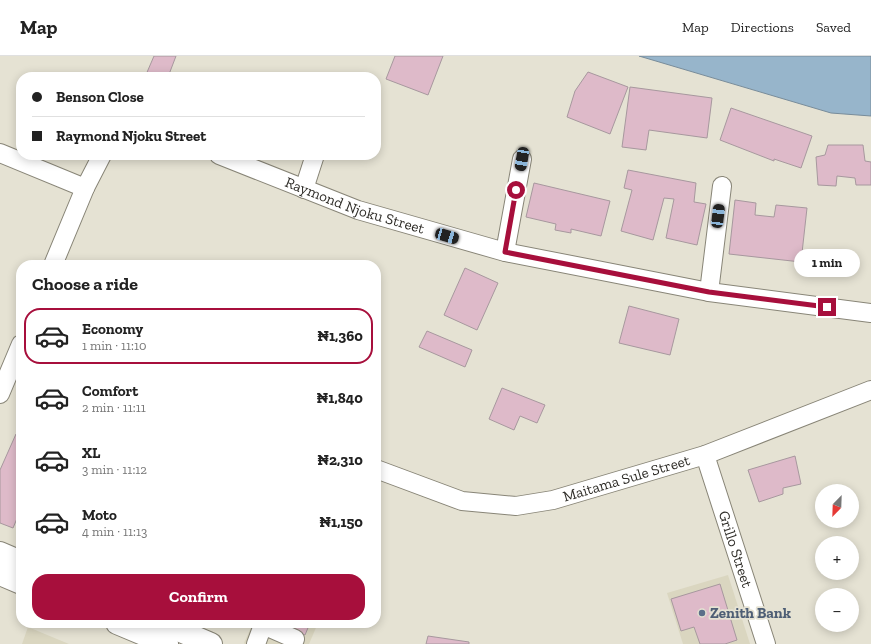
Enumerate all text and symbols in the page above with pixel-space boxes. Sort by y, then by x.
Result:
text: Map [20,16,57,39]
text: Map [682,19,709,36]
text: Directions [731,19,794,36]
text: Saved [816,19,851,36]
text: Benson Close [56,88,144,106]
text: Raymond Njoku Street [56,127,206,145]
car [514,146,530,172]
street label: Raymond Njoku Street [282,173,427,238]
route start [507,181,525,199]
car [711,203,725,229]
car [434,227,460,245]
callout: 1 min [794,249,860,277]
text: 1 min [812,255,842,270]
text: Choose a ride [32,273,138,295]
route end [818,298,836,316]
icon: car [34,318,70,354]
text: Economy [82,320,143,338]
text: ₦1,360 [317,327,363,345]
text: 1 min · 11:10 [82,338,146,353]
icon: car [34,380,70,416]
text: Comfort [82,382,138,400]
text: ₦1,840 [317,389,363,407]
text: 2 min · 11:11 [82,400,146,415]
icon: car [34,442,70,478]
text: XL [82,444,100,462]
text: ₦2,310 [317,451,363,469]
street label: Maitama Sule Street [561,451,692,506]
text: 3 min · 11:12 [82,462,147,477]
north arrow [815,484,859,528]
map controls [815,484,859,632]
icon: car [34,504,70,540]
text: Moto [82,506,117,524]
street label: Grillo Street [715,509,756,590]
text: ₦1,150 [319,513,363,531]
text: 4 min · 11:13 [82,524,147,539]
button: + [815,536,859,580]
button: Confirm [32,574,365,620]
button: − [815,588,859,632]
place label: Zenith Bank [710,604,792,622]
marker: Zenith Bank [697,608,707,618]

